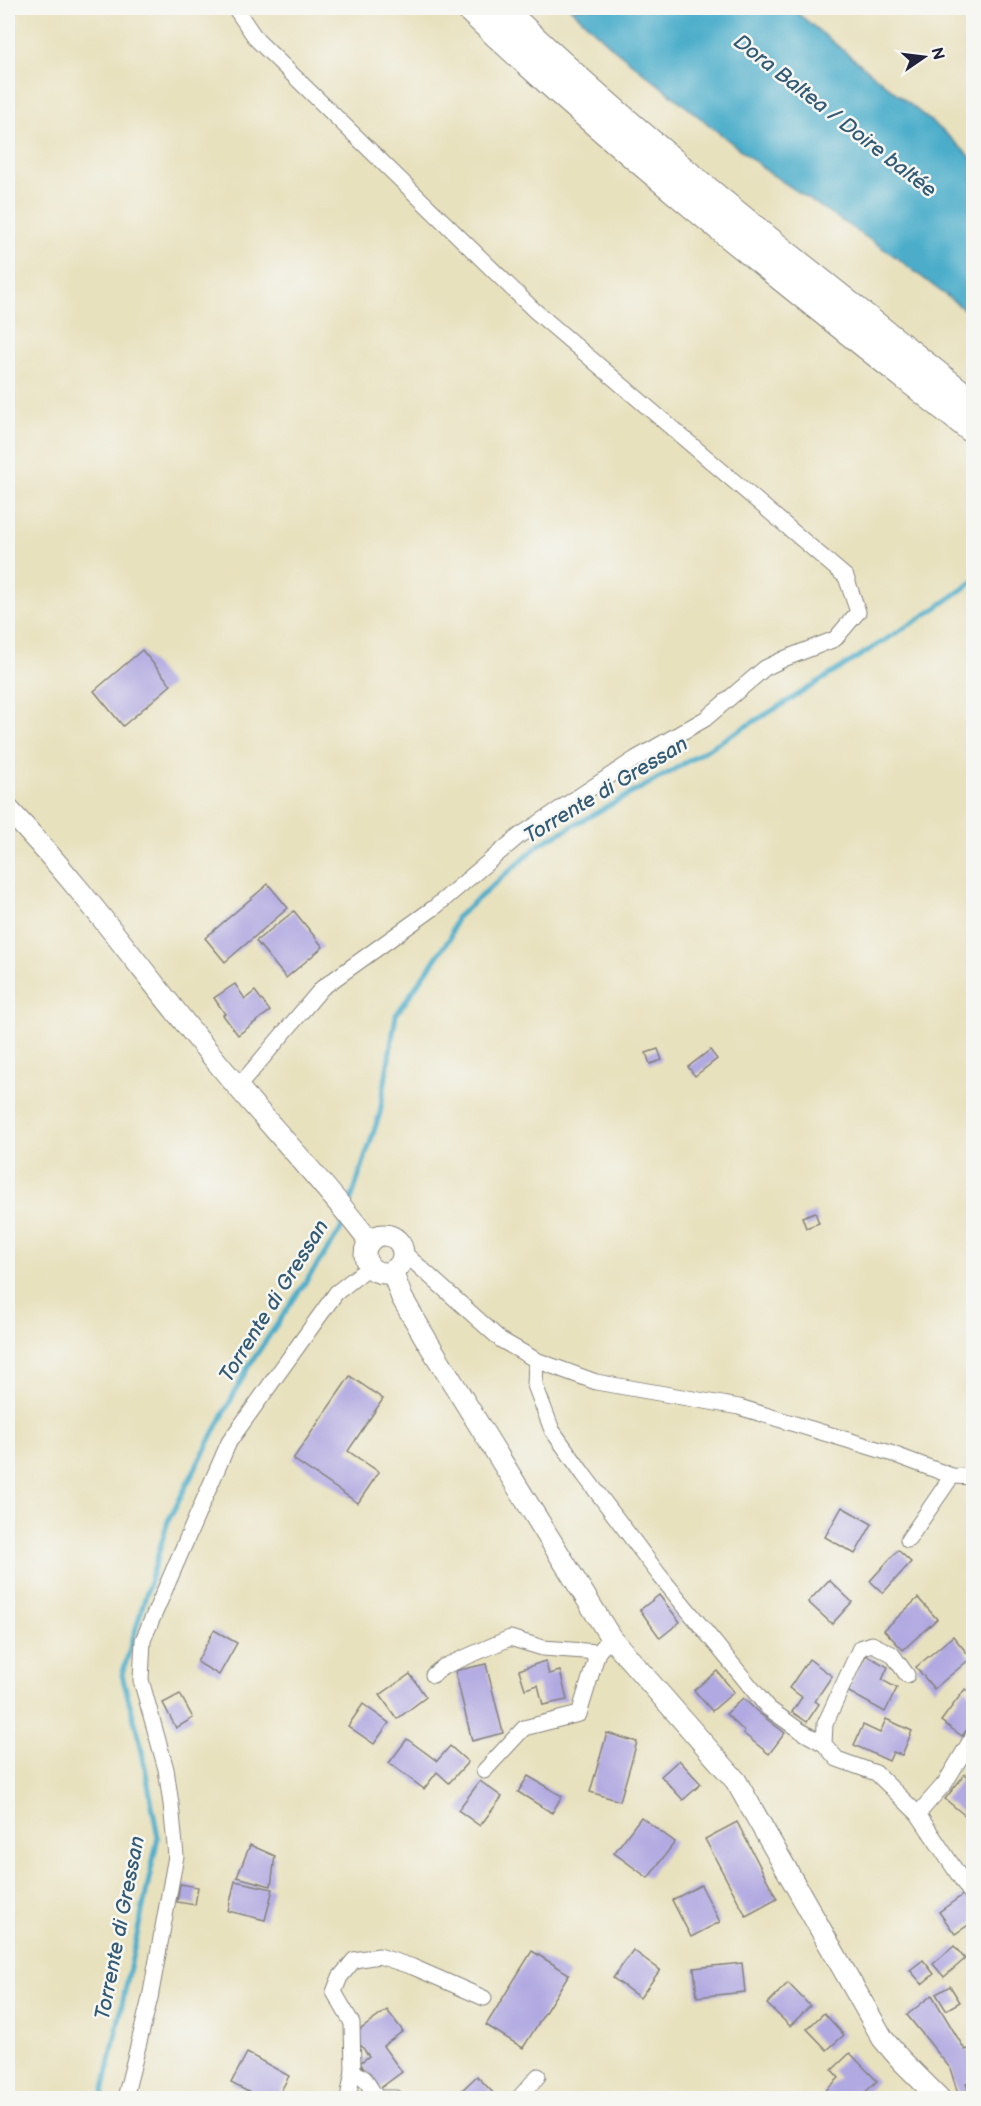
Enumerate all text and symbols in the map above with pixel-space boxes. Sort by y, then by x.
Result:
north arrow [894,27,954,87]
water label: Dora Baltea / Doire baltée [729,29,941,203]
text: N [926,46,948,62]
water label: Torrente di Gressan [519,731,693,849]
water label: Torrente di Gressan [214,1215,334,1387]
water label: Torrente di Gressan [90,1834,150,2022]

